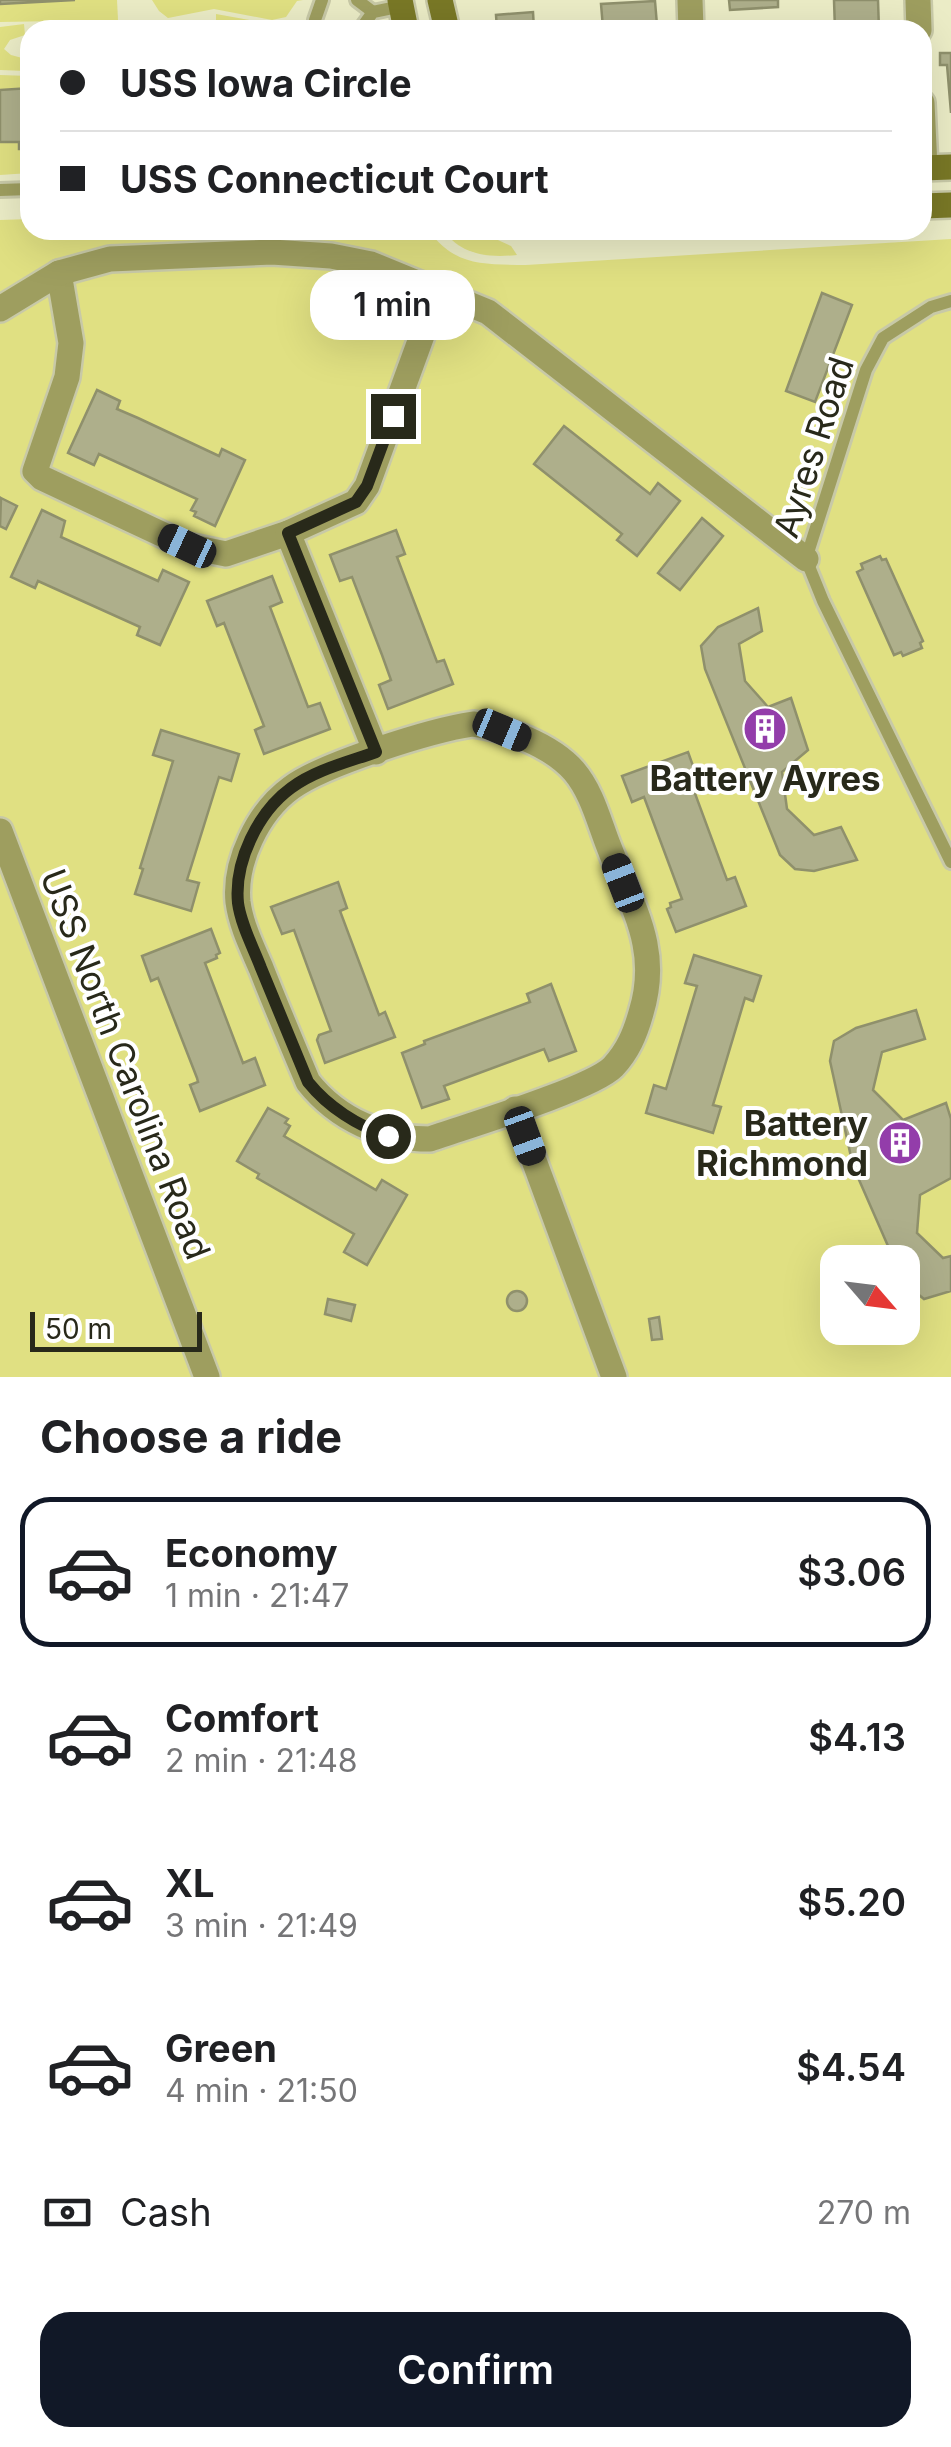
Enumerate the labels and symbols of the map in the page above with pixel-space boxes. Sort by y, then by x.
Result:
callout: 1 min [310,271,476,341]
street label: Ayres Road [764,351,862,543]
route end [371,394,416,439]
car [153,520,221,572]
car [469,704,535,756]
building icon: Battery Ayres [742,706,788,752]
place label: Battery Ayres [649,757,881,799]
car [598,850,648,916]
street label: USS North Carolina Road [32,863,220,1265]
place label: Battery Richmond [696,1102,868,1184]
car [501,1103,549,1169]
route start [366,1114,411,1159]
building icon: Battery Richmond [877,1120,923,1166]
north arrow [820,1245,920,1345]
scale bar [30,1307,202,1352]

